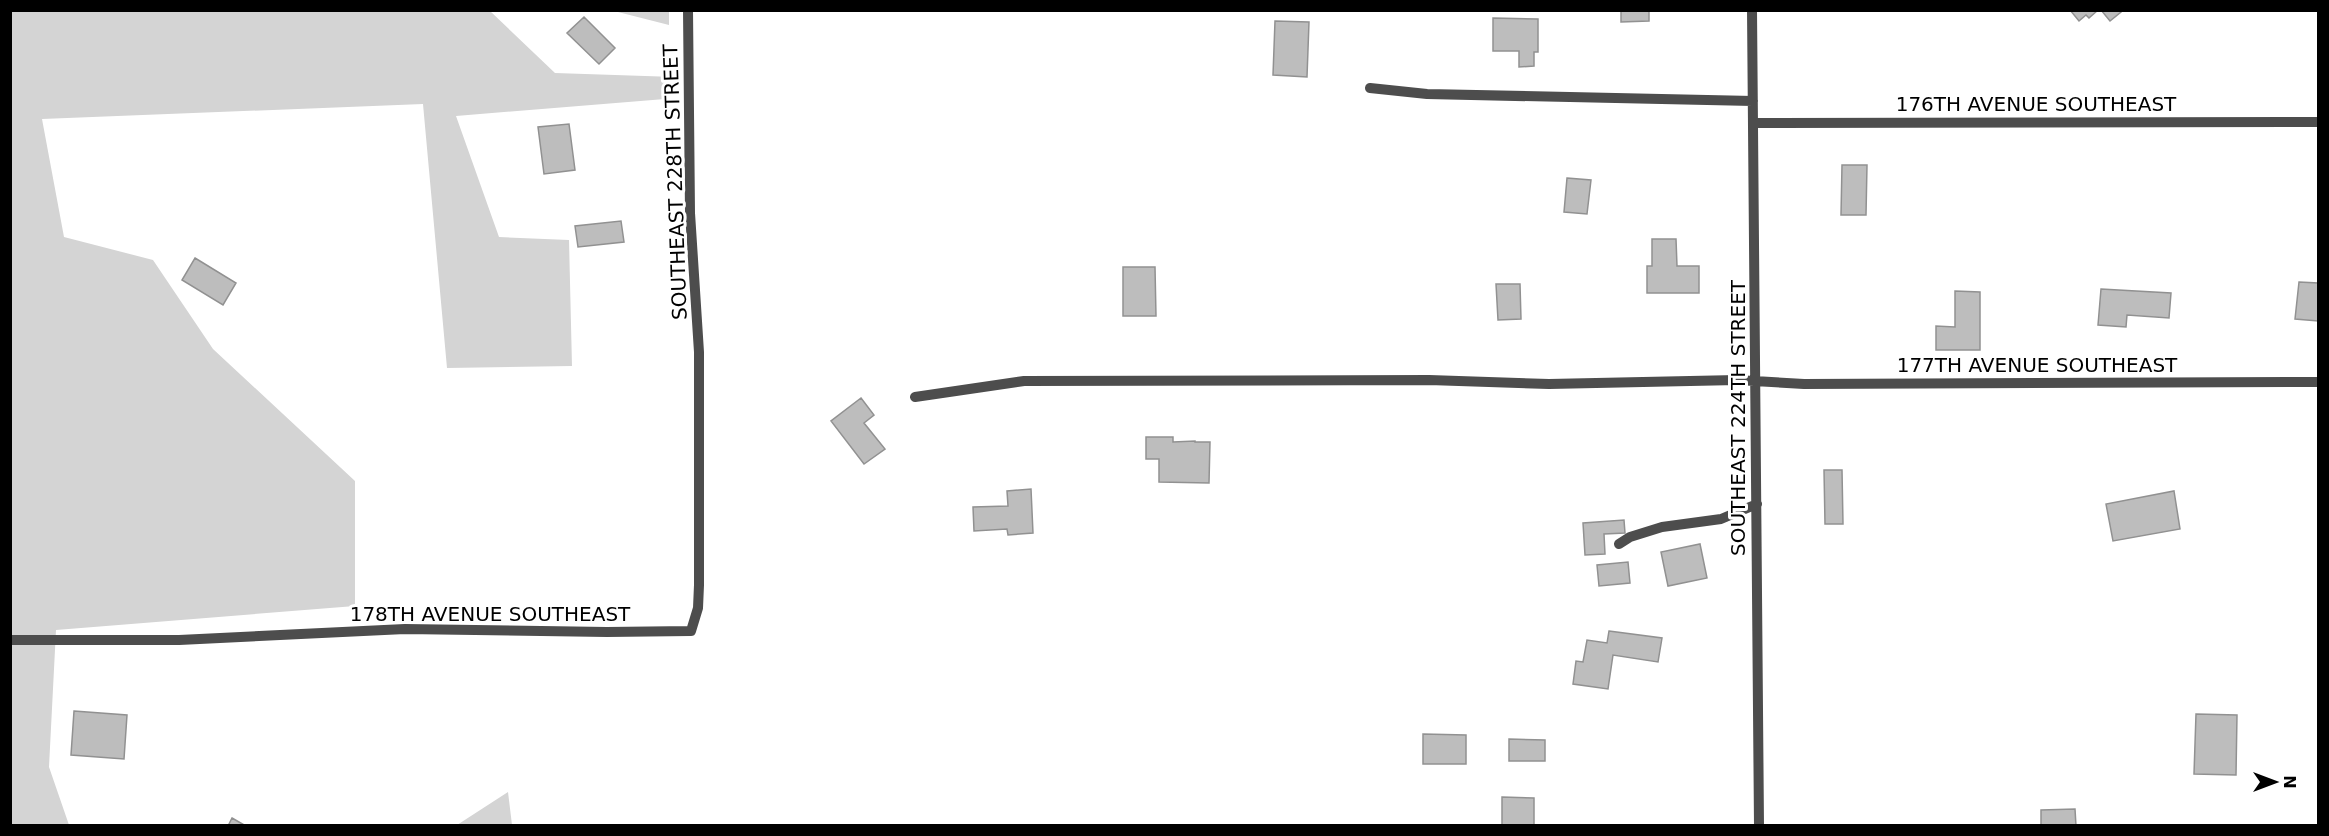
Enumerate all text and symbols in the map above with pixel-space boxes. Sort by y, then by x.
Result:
street label: SOUTHEAST 228TH STREET [658,43,692,320]
street label: 176TH AVENUE SOUTHEAST [1896,92,2177,116]
street label: SOUTHEAST 224TH STREET [1726,279,1750,556]
street label: 177TH AVENUE SOUTHEAST [1897,353,2178,377]
street label: 178TH AVENUE SOUTHEAST [350,602,631,626]
north arrow [2245,752,2305,812]
text: N [2280,775,2299,789]

